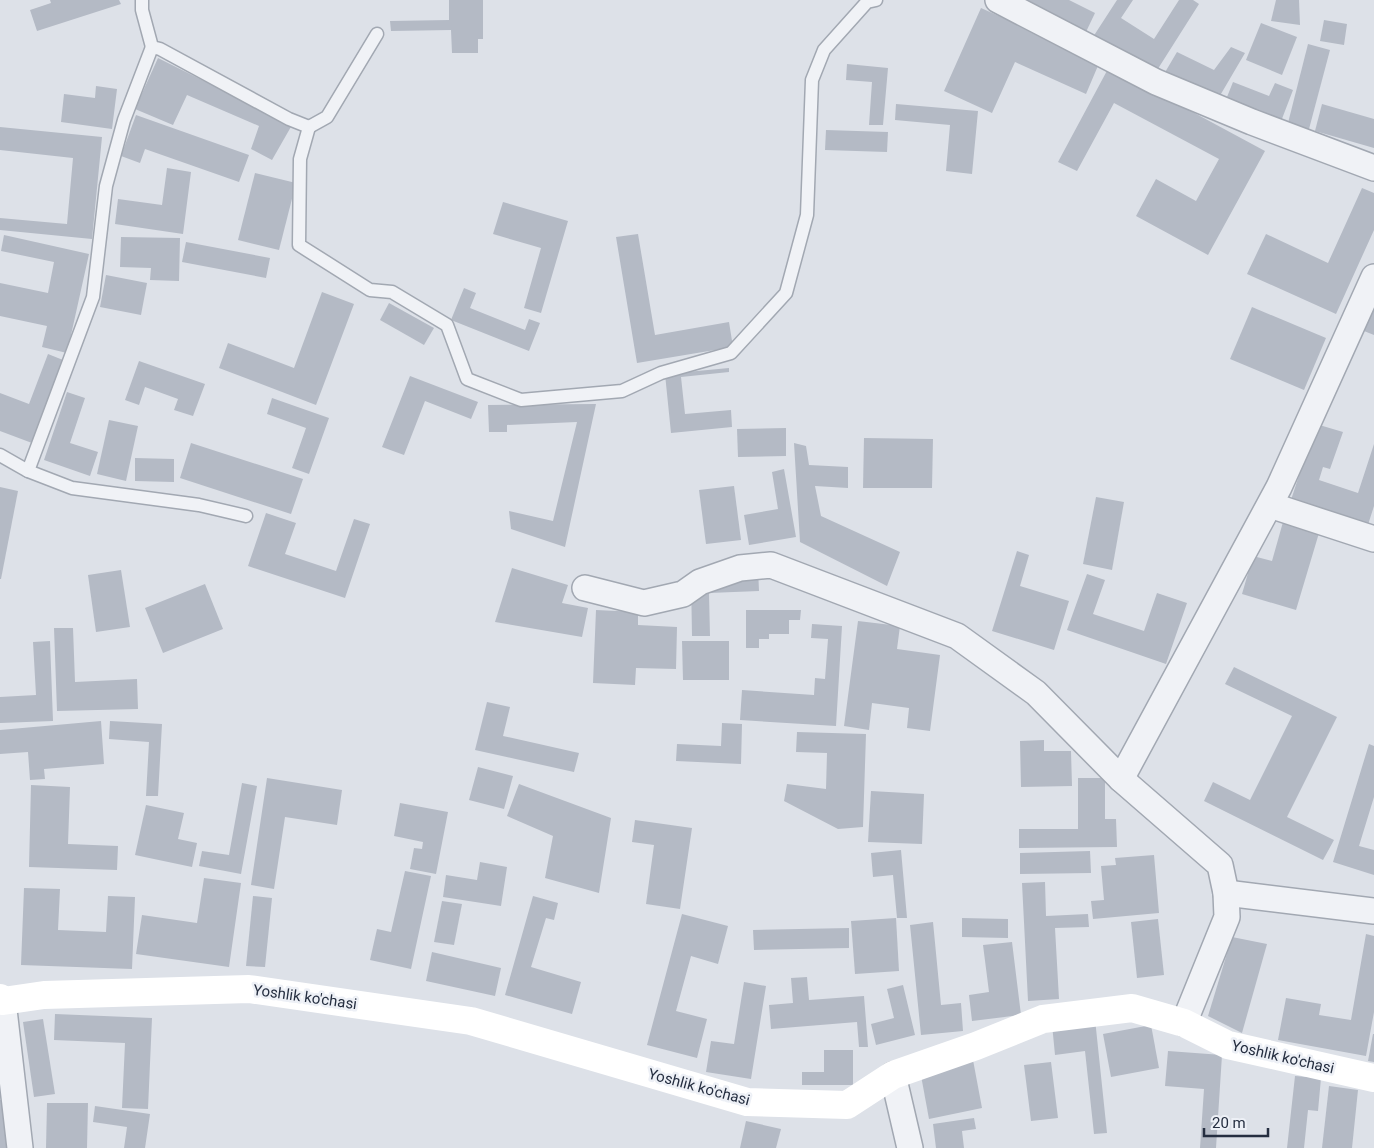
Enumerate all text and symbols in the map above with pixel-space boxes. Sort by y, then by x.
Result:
street label: Yoshlik ko'chasi [252,981,358,1013]
street label: Yoshlik ko'chasi [1230,1036,1336,1078]
street label: Yoshlik ko'chasi [646,1065,752,1109]
scale bar [1204,1106,1268,1138]
text: 20 m [1212,1114,1246,1132]

